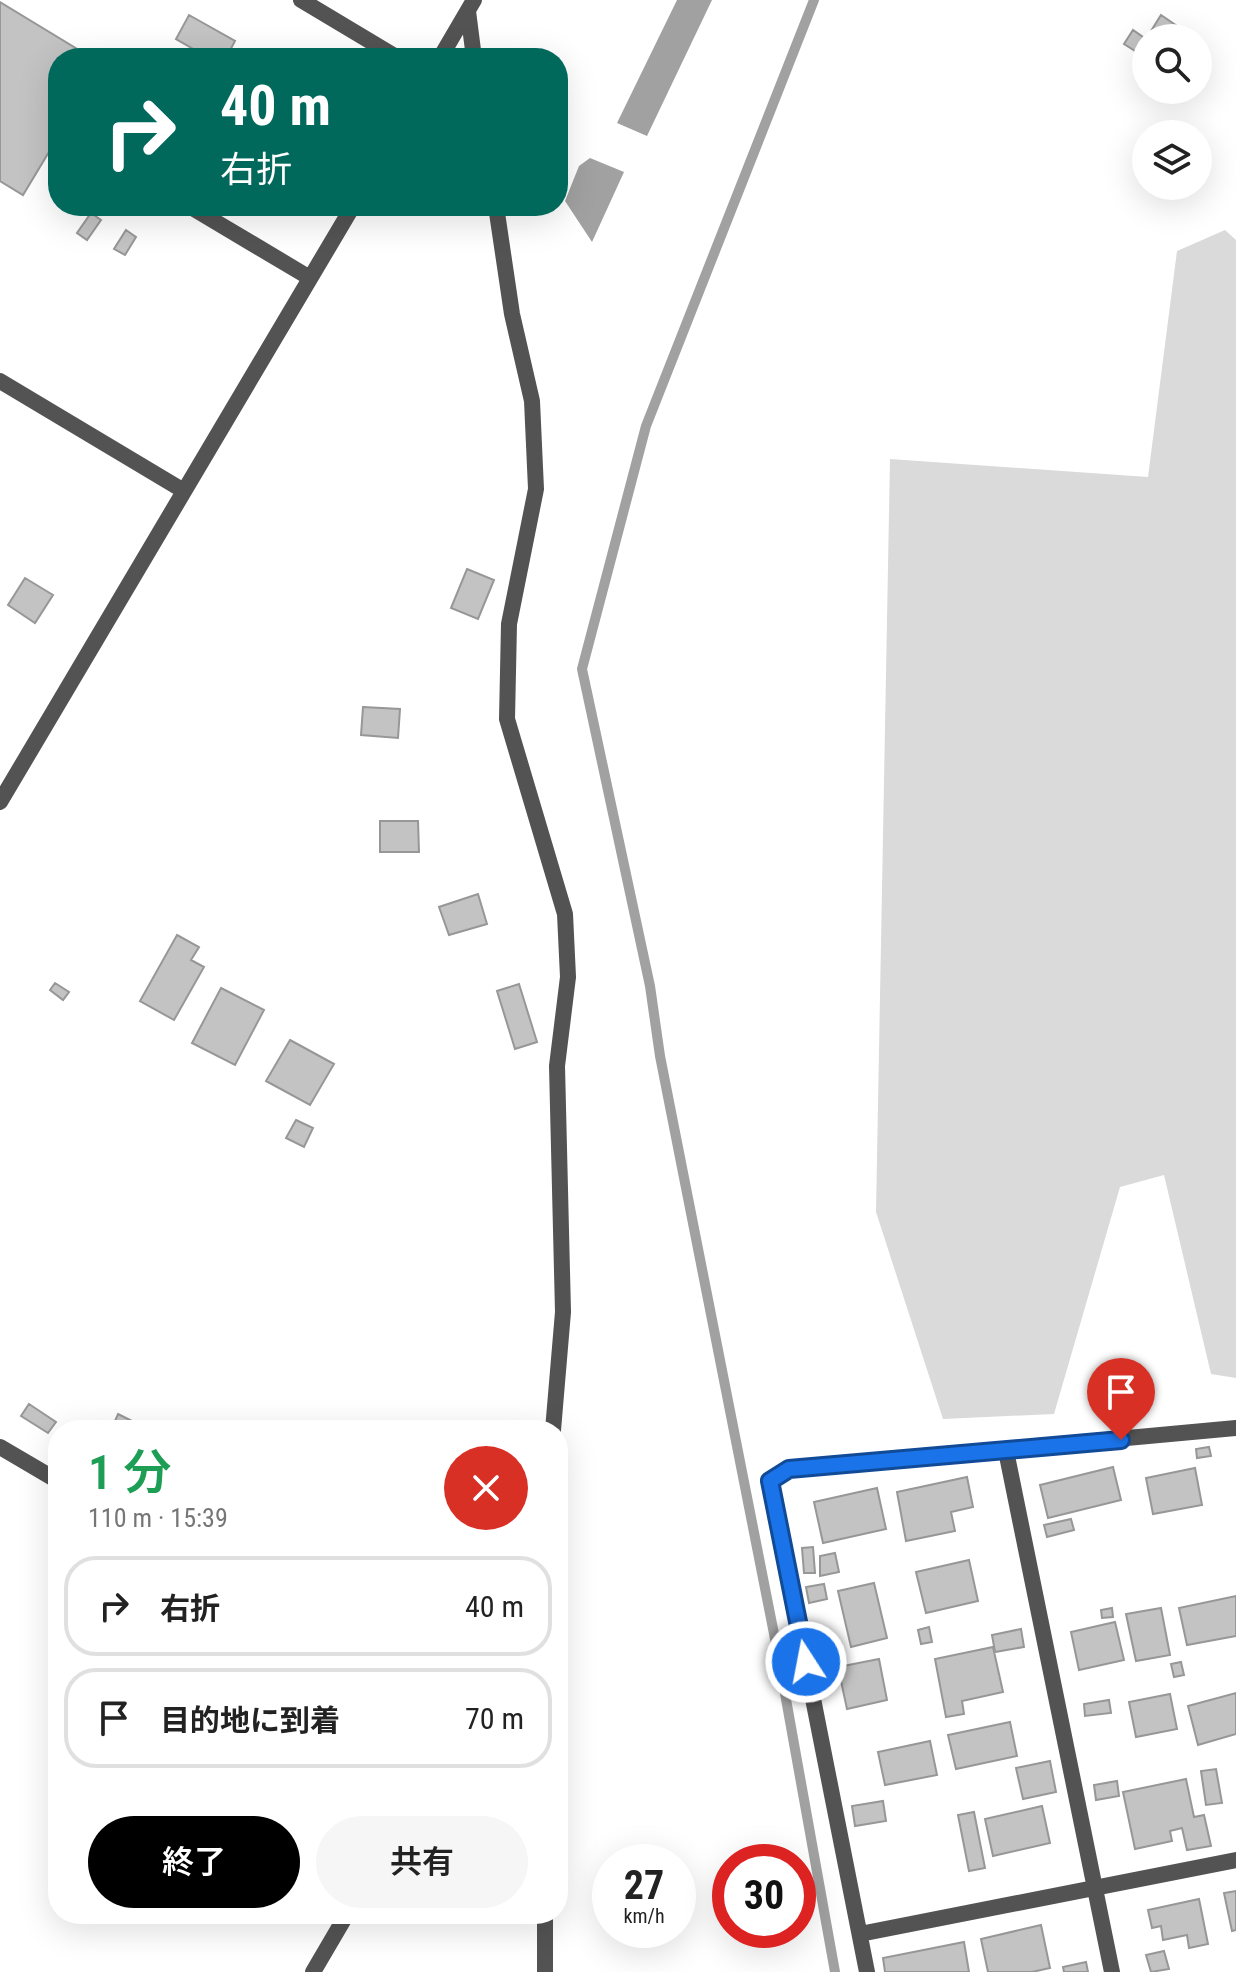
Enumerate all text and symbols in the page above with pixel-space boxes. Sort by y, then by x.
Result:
map controls [1132,24,1212,200]
button: search [1132,24,1212,104]
text: 40 m [220,73,331,139]
icon: right [88,80,192,184]
button: layers [1132,120,1212,200]
text: 右折 [220,149,292,191]
pin [1087,1358,1155,1440]
icon: arrive [1099,1370,1143,1414]
text: 1 分 [88,1444,171,1501]
button: close [444,1446,528,1530]
text: 110 m · 15:39 [88,1503,228,1533]
icon: right [92,1584,136,1628]
text: 40 m [465,1589,524,1624]
text: 右折 [160,1591,220,1626]
position arrow [764,1620,848,1704]
icon: arrive [92,1696,136,1740]
text: 70 m [465,1701,524,1736]
text: 目的地に到着 [160,1703,340,1738]
button: 終了 [88,1816,300,1908]
button: 共有 [316,1816,528,1908]
speed limit sign: 30 [712,1844,816,1948]
text: 27 [624,1862,664,1909]
text: km/h [623,1904,665,1928]

